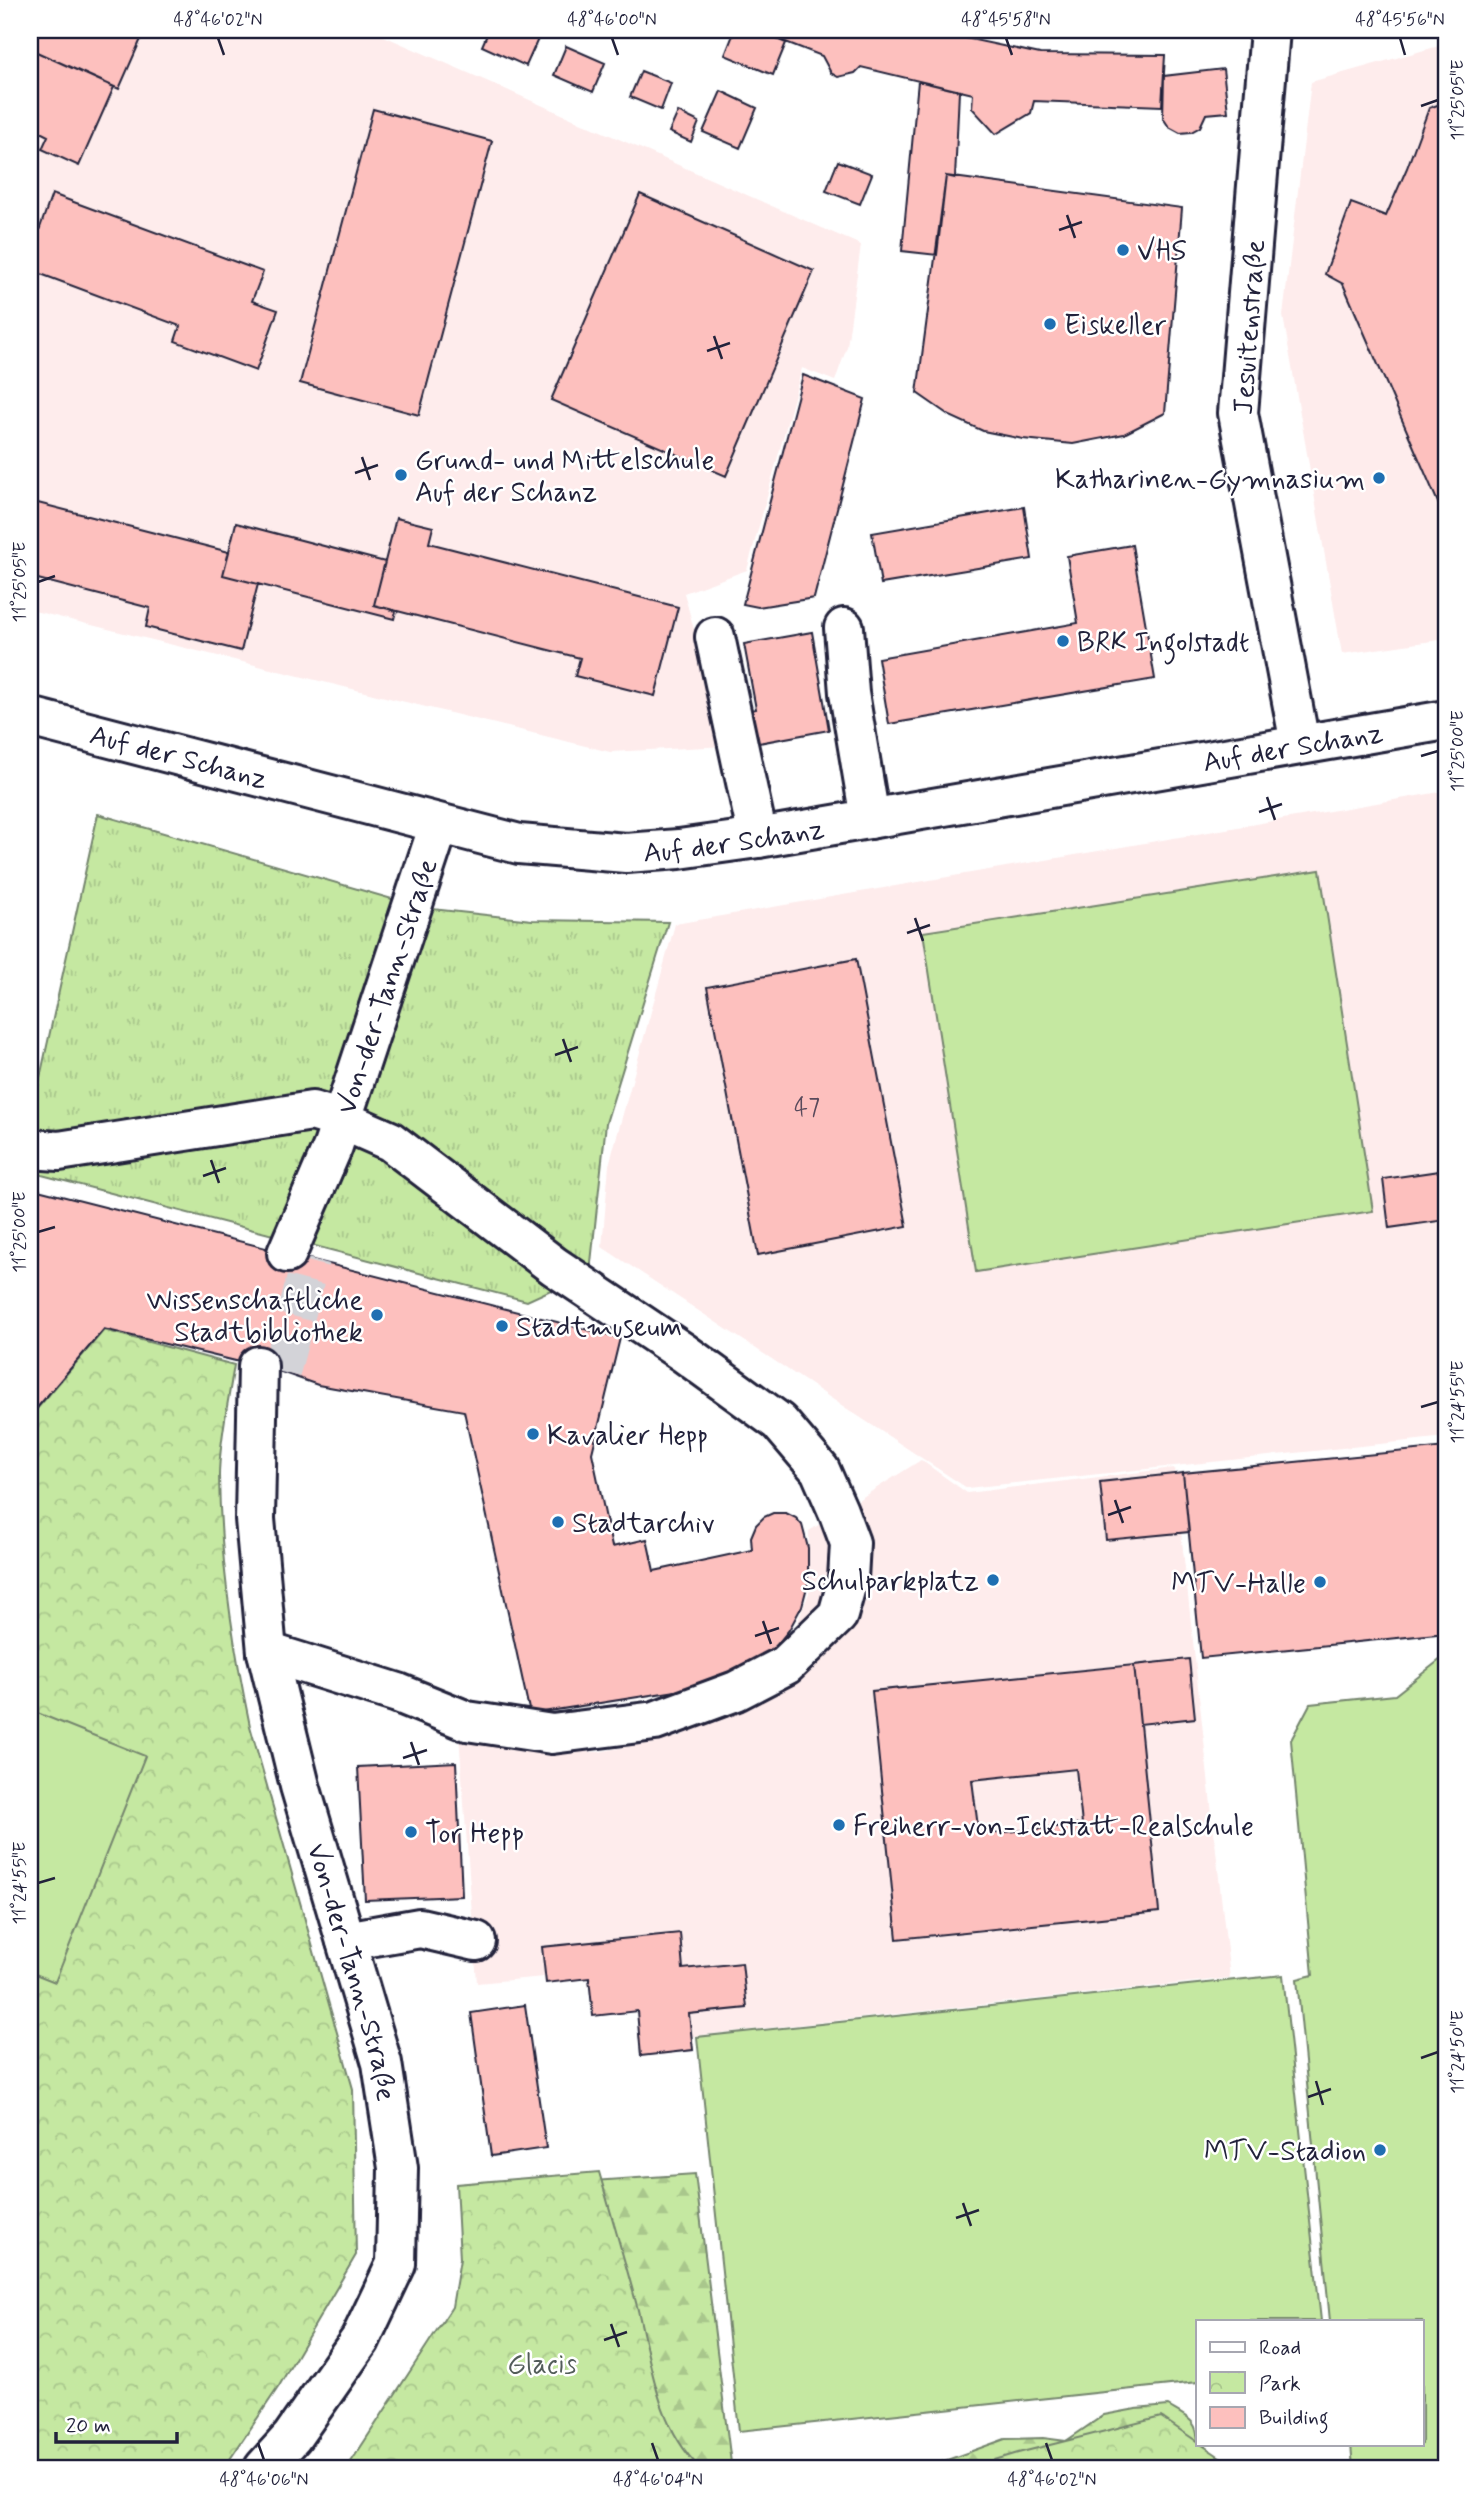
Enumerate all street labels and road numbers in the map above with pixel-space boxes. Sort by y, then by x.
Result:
street label: Jesuitenstraße [1226,238,1275,416]
street label: Auf der Schanz [1200,715,1386,782]
street label: Auf der Schanz [86,717,271,799]
street label: Auf der Schanz [642,811,827,873]
street label: Von-der-Tann-Straße [329,854,448,1119]
street label: Von-der-Tann-Straße [297,1839,404,2104]

